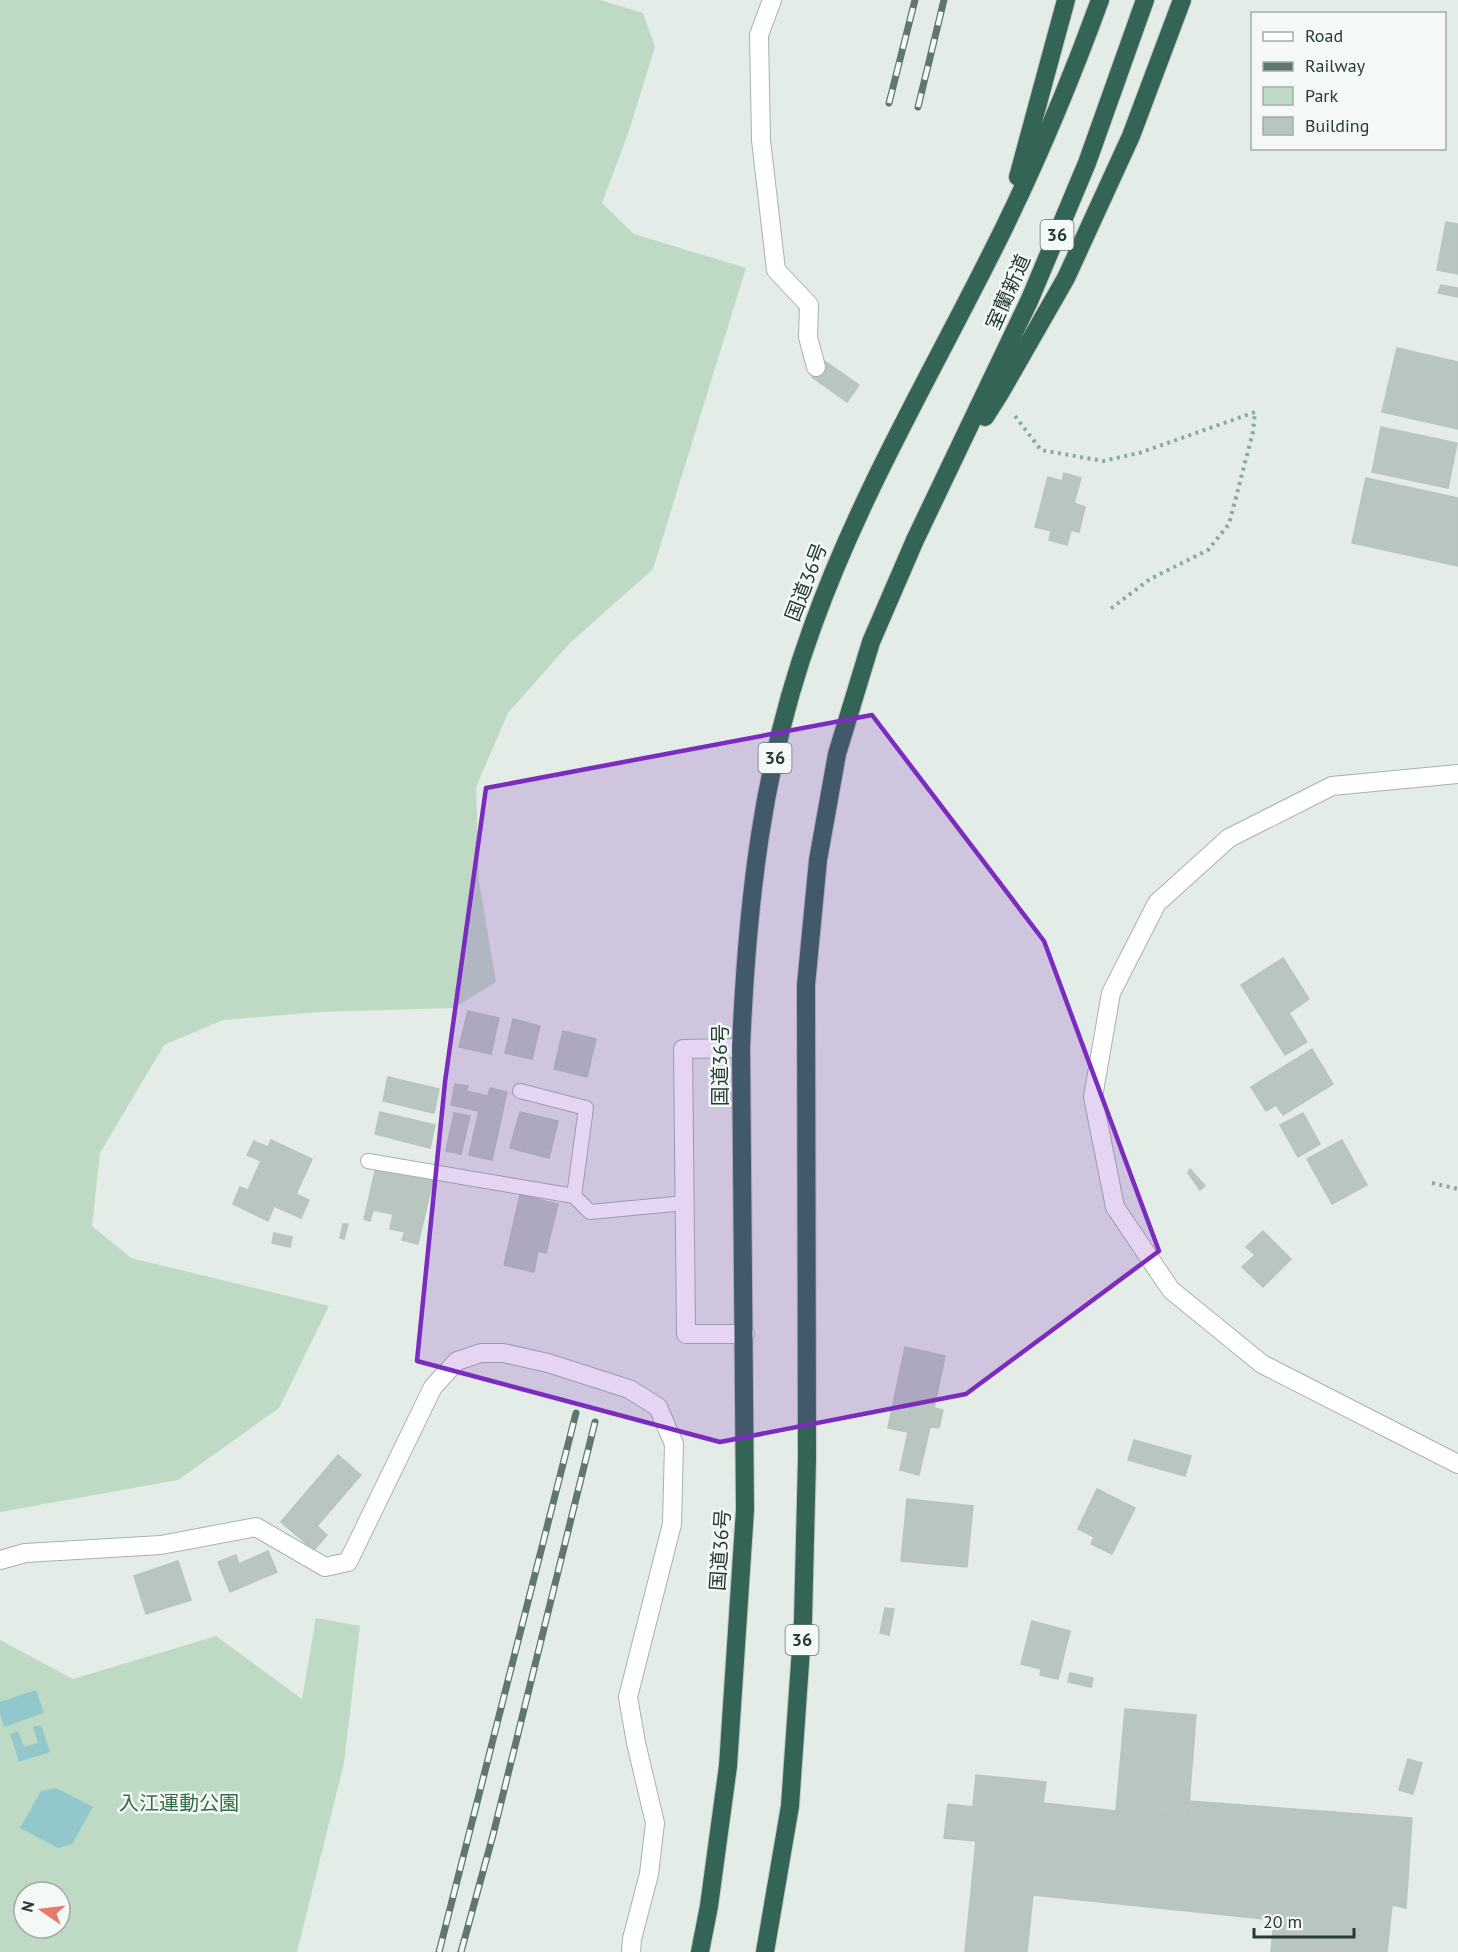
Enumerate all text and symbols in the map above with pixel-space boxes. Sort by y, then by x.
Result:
legend [1251,12,1446,150]
text: Road [1305,24,1343,47]
text: Railway [1305,54,1366,77]
text: Park [1305,84,1338,107]
text: Building [1305,114,1369,137]
road number: 36 [1040,220,1074,250]
street label: 室蘭新道 [980,250,1036,334]
street label: 国道36号 [779,539,833,625]
road number: 36 [758,743,792,773]
street label: 国道36号 [707,1024,733,1106]
street label: 国道36号 [704,1508,736,1592]
road number: 36 [786,1625,818,1655]
park label: 入江運動公園 [119,1790,239,1816]
north arrow [12,1880,72,1940]
text: N [16,1899,38,1914]
scale bar [1254,1901,1354,1939]
text: 20 m [1263,1910,1302,1933]

